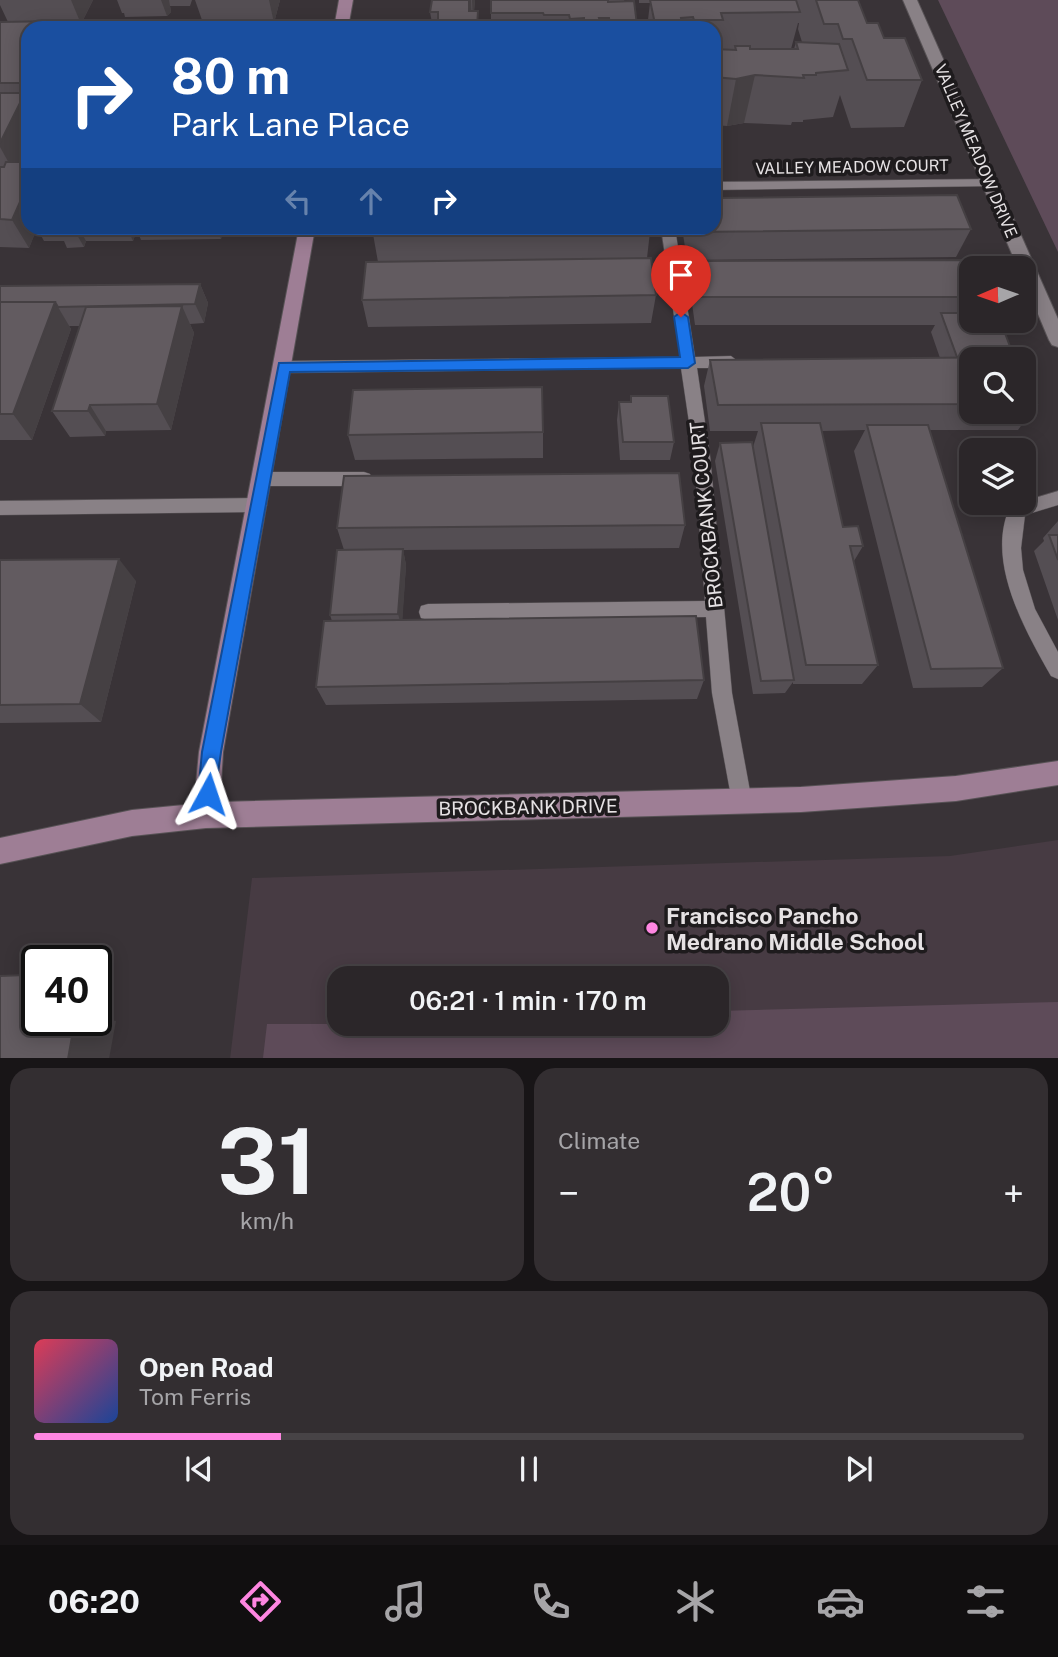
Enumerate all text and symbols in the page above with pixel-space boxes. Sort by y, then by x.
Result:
text: 80 m [171,47,290,105]
icon: right [56,49,147,140]
street label: VALLEY MEADOW DRIVE [931,61,1021,241]
text: Park Lane Place [171,106,410,143]
street label: VALLEY MEADOW COURT [755,156,949,178]
icon: left [279,182,317,220]
icon: ahead [352,182,390,220]
icon: right [425,182,463,220]
pin [651,245,711,317]
icon: arrive [662,256,700,294]
north arrow [959,256,1036,332]
map controls [959,256,1036,515]
button: search [959,347,1036,424]
street label: BROCKBANK COURT [685,421,727,609]
button: layers [959,438,1036,515]
position arrow [171,757,245,831]
street label: BROCKBANK DRIVE [438,794,618,820]
place label: Francisco Pancho Medrano Middle School [666,902,925,955]
marker: Francisco Pancho Medrano Middle School [644,920,660,936]
speed limit sign: 40 [21,945,112,1036]
text: 06:21 · 1 min · 170 m [409,985,647,1016]
text: 31 [217,1108,317,1214]
text: Climate [558,1127,640,1154]
text: 20° [746,1162,836,1223]
text: − [558,1171,579,1216]
text: + [1003,1171,1024,1216]
text: km/h [240,1207,294,1234]
text: Open Road [139,1352,274,1383]
text: Tom Ferris [139,1383,251,1410]
icon: previous [180,1450,218,1488]
icon: pause [510,1450,548,1488]
icon: next [840,1450,878,1488]
icon: directions [236,1577,285,1626]
icon: music [381,1577,430,1626]
icon: phone [526,1577,575,1626]
icon: climate [671,1577,720,1626]
icon: car [816,1577,865,1626]
icon: filters [961,1577,1010,1626]
text: 06:20 [48,1583,140,1620]

